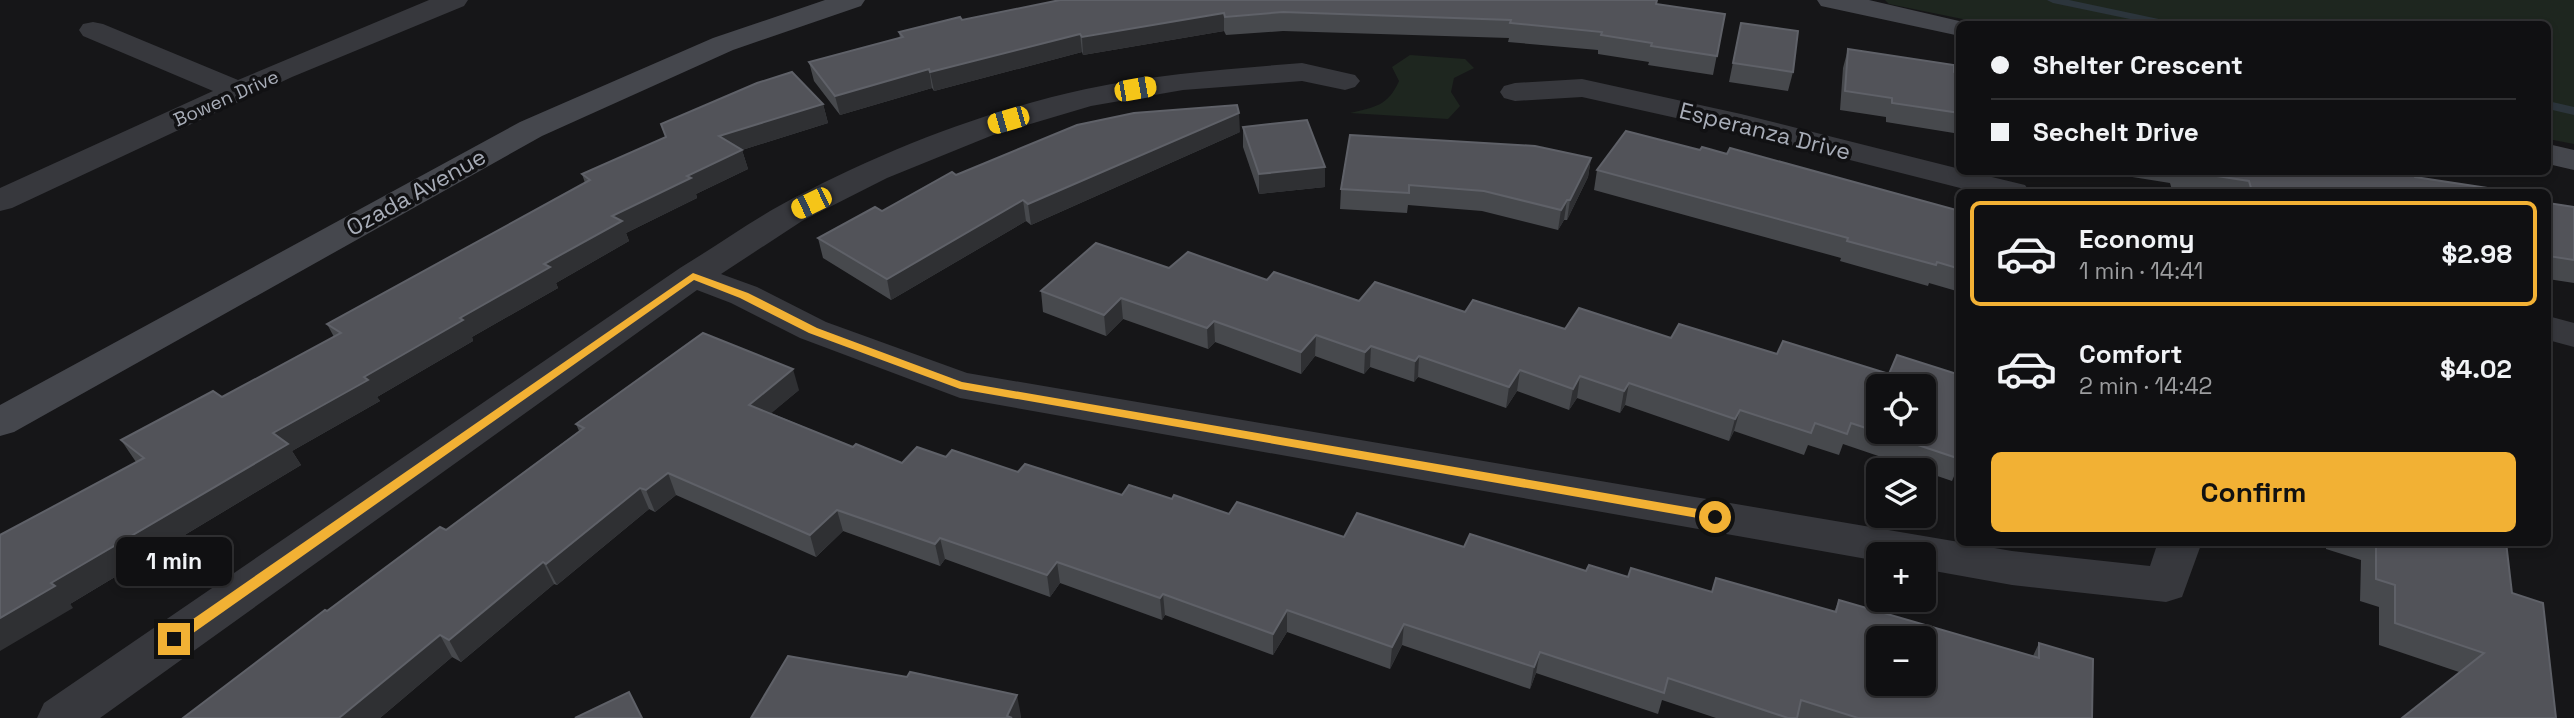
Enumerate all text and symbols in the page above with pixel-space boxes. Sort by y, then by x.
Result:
text: Shelter Crescent [2033,48,2243,82]
street label: Bowen Drive [170,64,282,132]
car [1113,75,1158,103]
street label: Esperanza Drive [1676,95,1854,167]
car [985,104,1032,136]
text: Sechelt Drive [2033,115,2199,149]
street label: Ozada Avenue [341,141,491,243]
car [788,184,835,222]
icon: car [1995,222,2058,285]
text: Economy [2079,222,2195,256]
text: $2.98 [2441,237,2512,271]
text: 1 min · 14:41 [2079,256,2203,286]
icon: car [1995,337,2058,400]
text: Comfort [2079,337,2182,371]
text: $4.02 [2440,352,2512,386]
text: 2 min · 14:42 [2079,371,2212,401]
map controls [1866,374,1936,696]
button: locate [1866,374,1936,444]
button: Confirm [1991,452,2516,532]
button: layers [1866,458,1936,528]
route start [1699,501,1731,533]
callout: 1 min [116,538,232,586]
button: + [1866,542,1936,612]
text: 1 min [146,546,202,576]
route end [158,623,190,655]
button: − [1866,626,1936,696]

